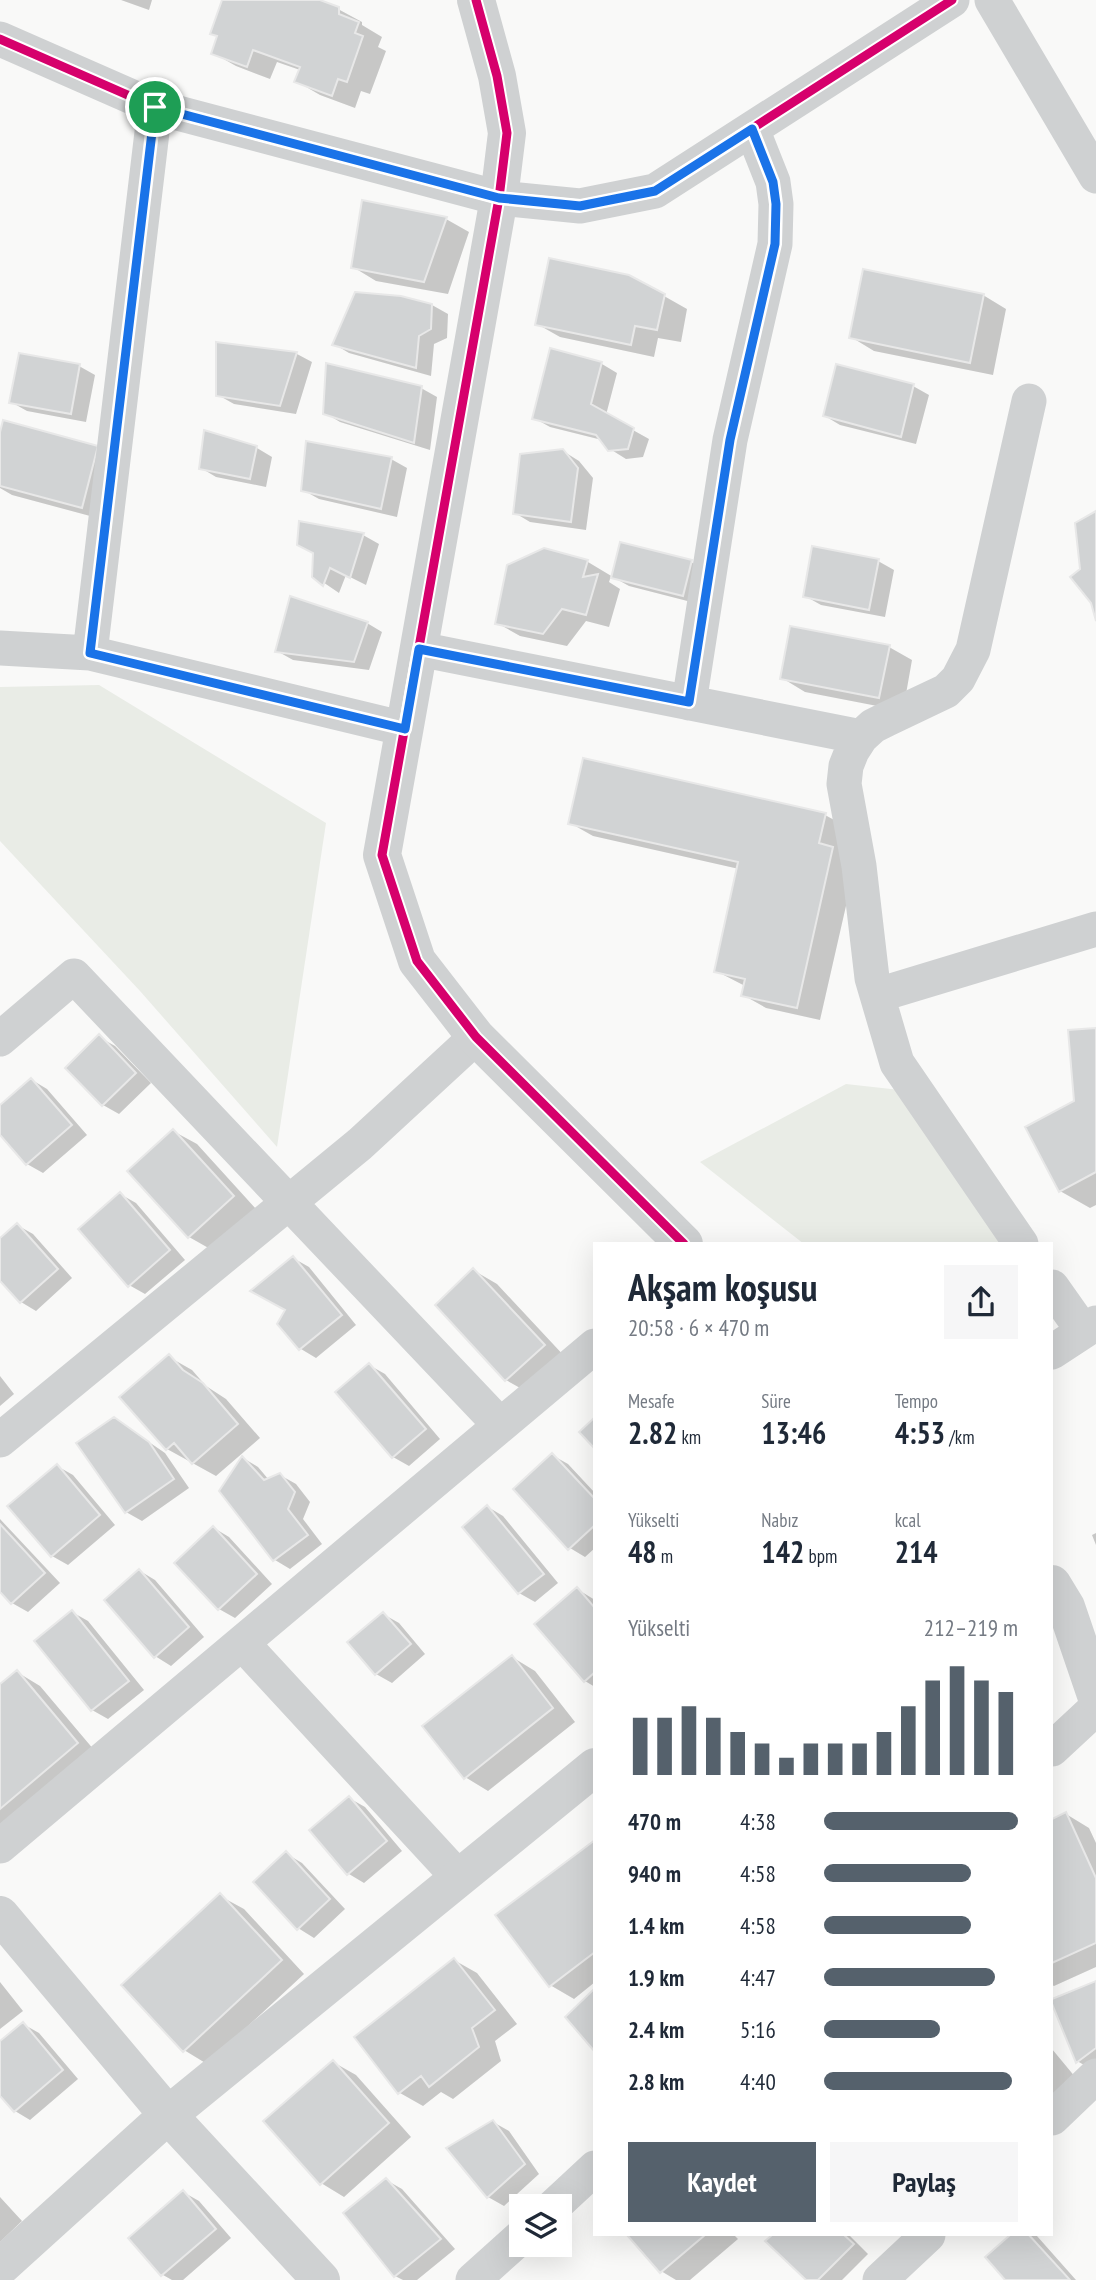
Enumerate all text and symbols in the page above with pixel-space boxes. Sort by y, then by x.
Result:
pin [125,77,185,137]
icon: arrive [136,88,174,126]
text: Akşam koşusu [628,1262,817,1311]
button: share [944,1265,1018,1339]
text: 20:58 · 6 × 470 m [628,1313,769,1342]
text: Mesafe [628,1389,675,1413]
text: Süre [761,1389,791,1413]
text: Tempo [895,1389,938,1413]
text: 2.82 [628,1413,677,1452]
text: 13:46 [761,1413,826,1452]
text: 4:53 [895,1413,945,1452]
text: km [677,1425,701,1449]
text: /km [945,1425,975,1449]
text: Yükselti [628,1508,679,1532]
text: Nabız [761,1508,798,1532]
text: kcal [895,1508,921,1532]
text: 48 [628,1532,657,1571]
text: 142 [761,1532,804,1571]
text: 214 [895,1532,938,1571]
text: m [657,1544,673,1568]
text: bpm [804,1544,837,1568]
text: Yükselti [628,1613,690,1642]
text: 212–219 m [924,1613,1018,1642]
text: 470 m [628,1807,681,1836]
text: 4:38 [740,1807,776,1836]
text: 940 m [628,1859,681,1888]
text: 4:58 [740,1859,776,1888]
text: 1.4 km [628,1911,684,1940]
text: 4:58 [740,1911,776,1940]
text: 1.9 km [628,1963,684,1992]
text: 4:47 [740,1963,776,1992]
text: 2.4 km [628,2015,684,2044]
text: 5:16 [740,2015,776,2044]
text: 2.8 km [628,2067,684,2096]
text: 4:40 [740,2067,776,2096]
button: Kaydet [628,2142,816,2222]
button: Paylaş [830,2142,1018,2222]
map controls [509,2194,572,2257]
button: layers [509,2194,572,2257]

